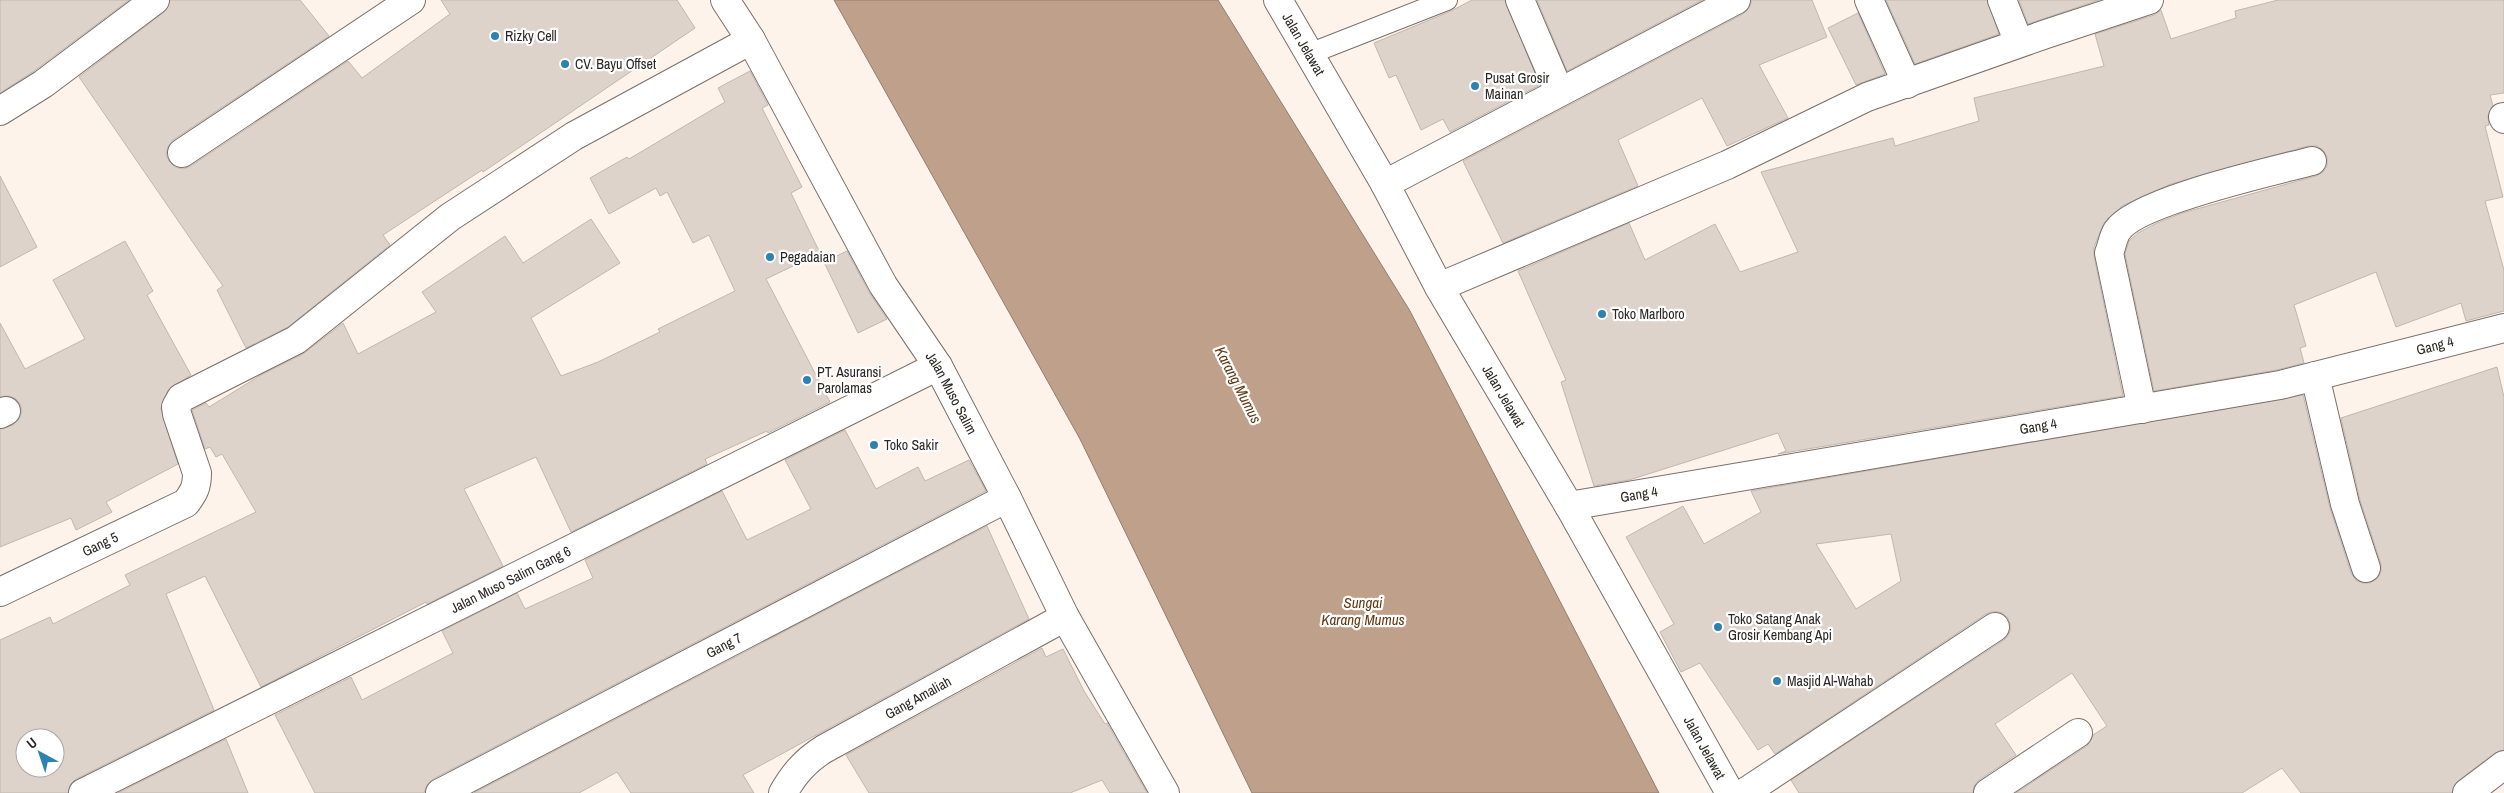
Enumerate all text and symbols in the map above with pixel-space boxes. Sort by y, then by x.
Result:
street label: Jalan Jelawat [1278,9,1329,79]
place label: Rizky Cell [505,27,557,45]
marker: Rizky Cell [489,30,501,42]
place label: CV. Bayu Offset [575,55,656,73]
marker: CV. Bayu Offset [559,58,571,70]
place label: Pusat Grosir Mainan [1485,69,1550,103]
marker: Pusat Grosir Mainan [1469,80,1481,92]
place label: Pegadaian [780,248,836,266]
marker: Pegadaian [764,251,776,263]
place label: Toko Marlboro [1612,305,1685,323]
marker: Toko Marlboro [1596,308,1608,320]
street label: Gang 4 [2414,332,2456,359]
water label: Karang Mumus [1210,343,1267,427]
street label: Jalan Muso Salim [922,348,981,437]
street label: Jalan Jelawat [1478,362,1529,431]
place label: PT. Asuransi Parolamas [817,363,881,397]
marker: PT. Asuransi Parolamas [801,374,813,386]
street label: Gang 4 [2018,414,2059,438]
place label: Toko Sakir [884,436,938,454]
marker: Toko Sakir [868,439,880,451]
street label: Gang 4 [1619,482,1660,506]
street label: Gang 5 [79,528,121,560]
street label: Jalan Muso Salim Gang 6 [447,542,574,617]
water label: Sungai Karang Mumus [1321,592,1405,630]
place label: Toko Satang Anak Grosir Kembang Api [1728,610,1832,644]
marker: Toko Satang Anak Grosir Kembang Api [1712,621,1724,633]
street label: Gang 7 [703,629,745,662]
street label: Gang Amaliah [882,672,954,723]
place label: Masjid Al-Wahab [1787,672,1873,690]
marker: Masjid Al-Wahab [1771,675,1783,687]
street label: Jalan Jelawat [1680,713,1730,783]
north arrow [15,728,65,778]
text: U [23,733,41,753]

